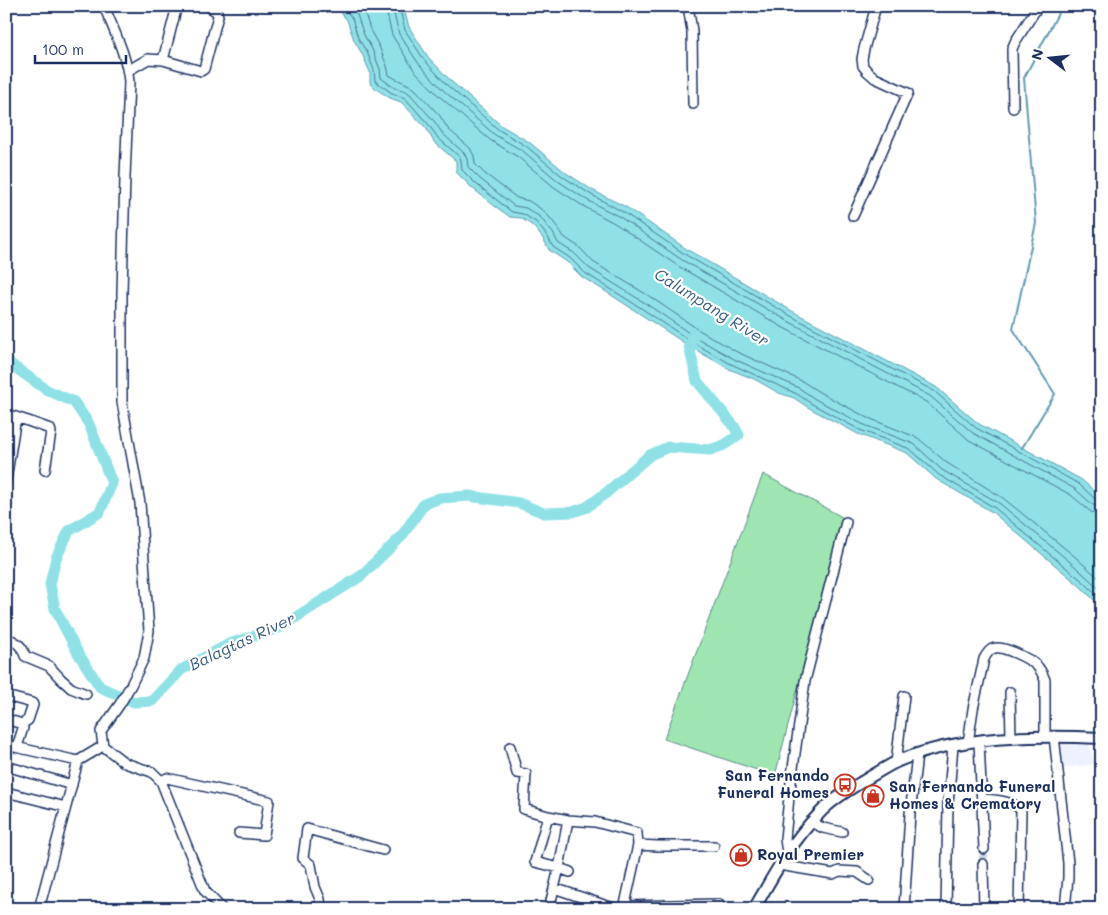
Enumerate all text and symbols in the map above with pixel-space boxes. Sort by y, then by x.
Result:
scale bar [35,32,126,64]
north arrow [1026,32,1076,82]
text: 100 m [42,39,84,59]
text: N [1026,47,1048,62]
water label: Calumpang River [651,263,774,350]
water label: Balagtas River [185,607,298,674]
place label: San Fernando Funeral Homes [717,765,829,802]
bus stop icon: San Fernando Funeral Homes [833,773,857,797]
place label: San Fernando Funeral Homes & Crematory [889,776,1055,813]
shop icon: San Fernando Funeral Homes & Crematory [861,784,885,808]
shop icon: Royal Premier [729,843,753,867]
place label: Royal Premier [757,844,864,864]

